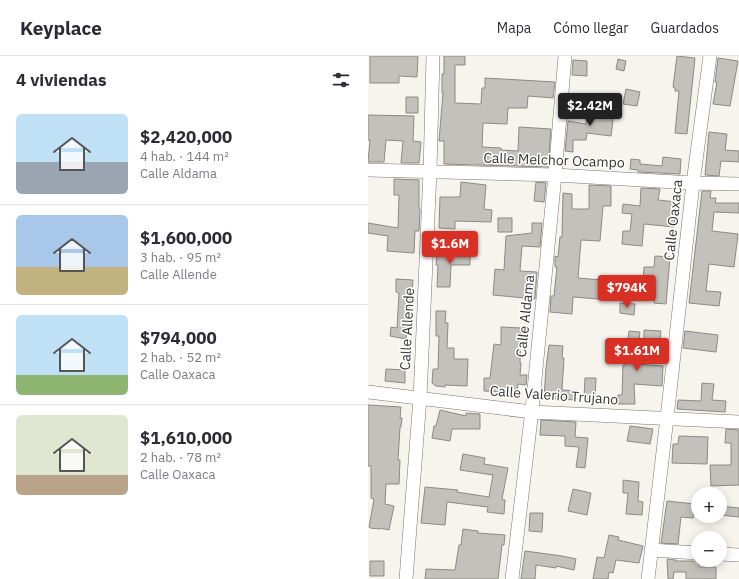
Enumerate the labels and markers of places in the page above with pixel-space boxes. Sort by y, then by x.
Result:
pin: $2.42M [557,93,623,127]
pin: $1.6M [422,231,478,265]
pin: $794K [599,275,655,309]
pin: $1.61M [604,338,670,372]

